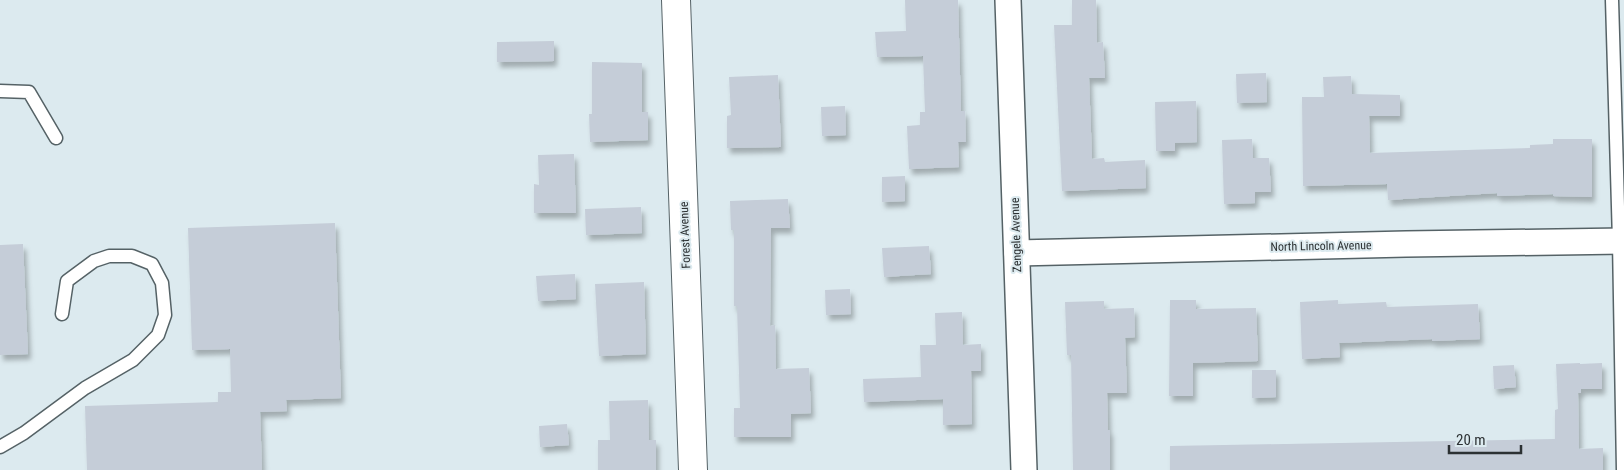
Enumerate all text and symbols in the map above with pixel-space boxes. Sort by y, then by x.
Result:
street label: Zengele Avenue [1008,197,1024,273]
street label: Forest Avenue [677,201,693,269]
street label: North Lincoln Avenue [1270,238,1372,254]
scale bar [1449,422,1522,454]
text: 20 m [1456,431,1486,449]

